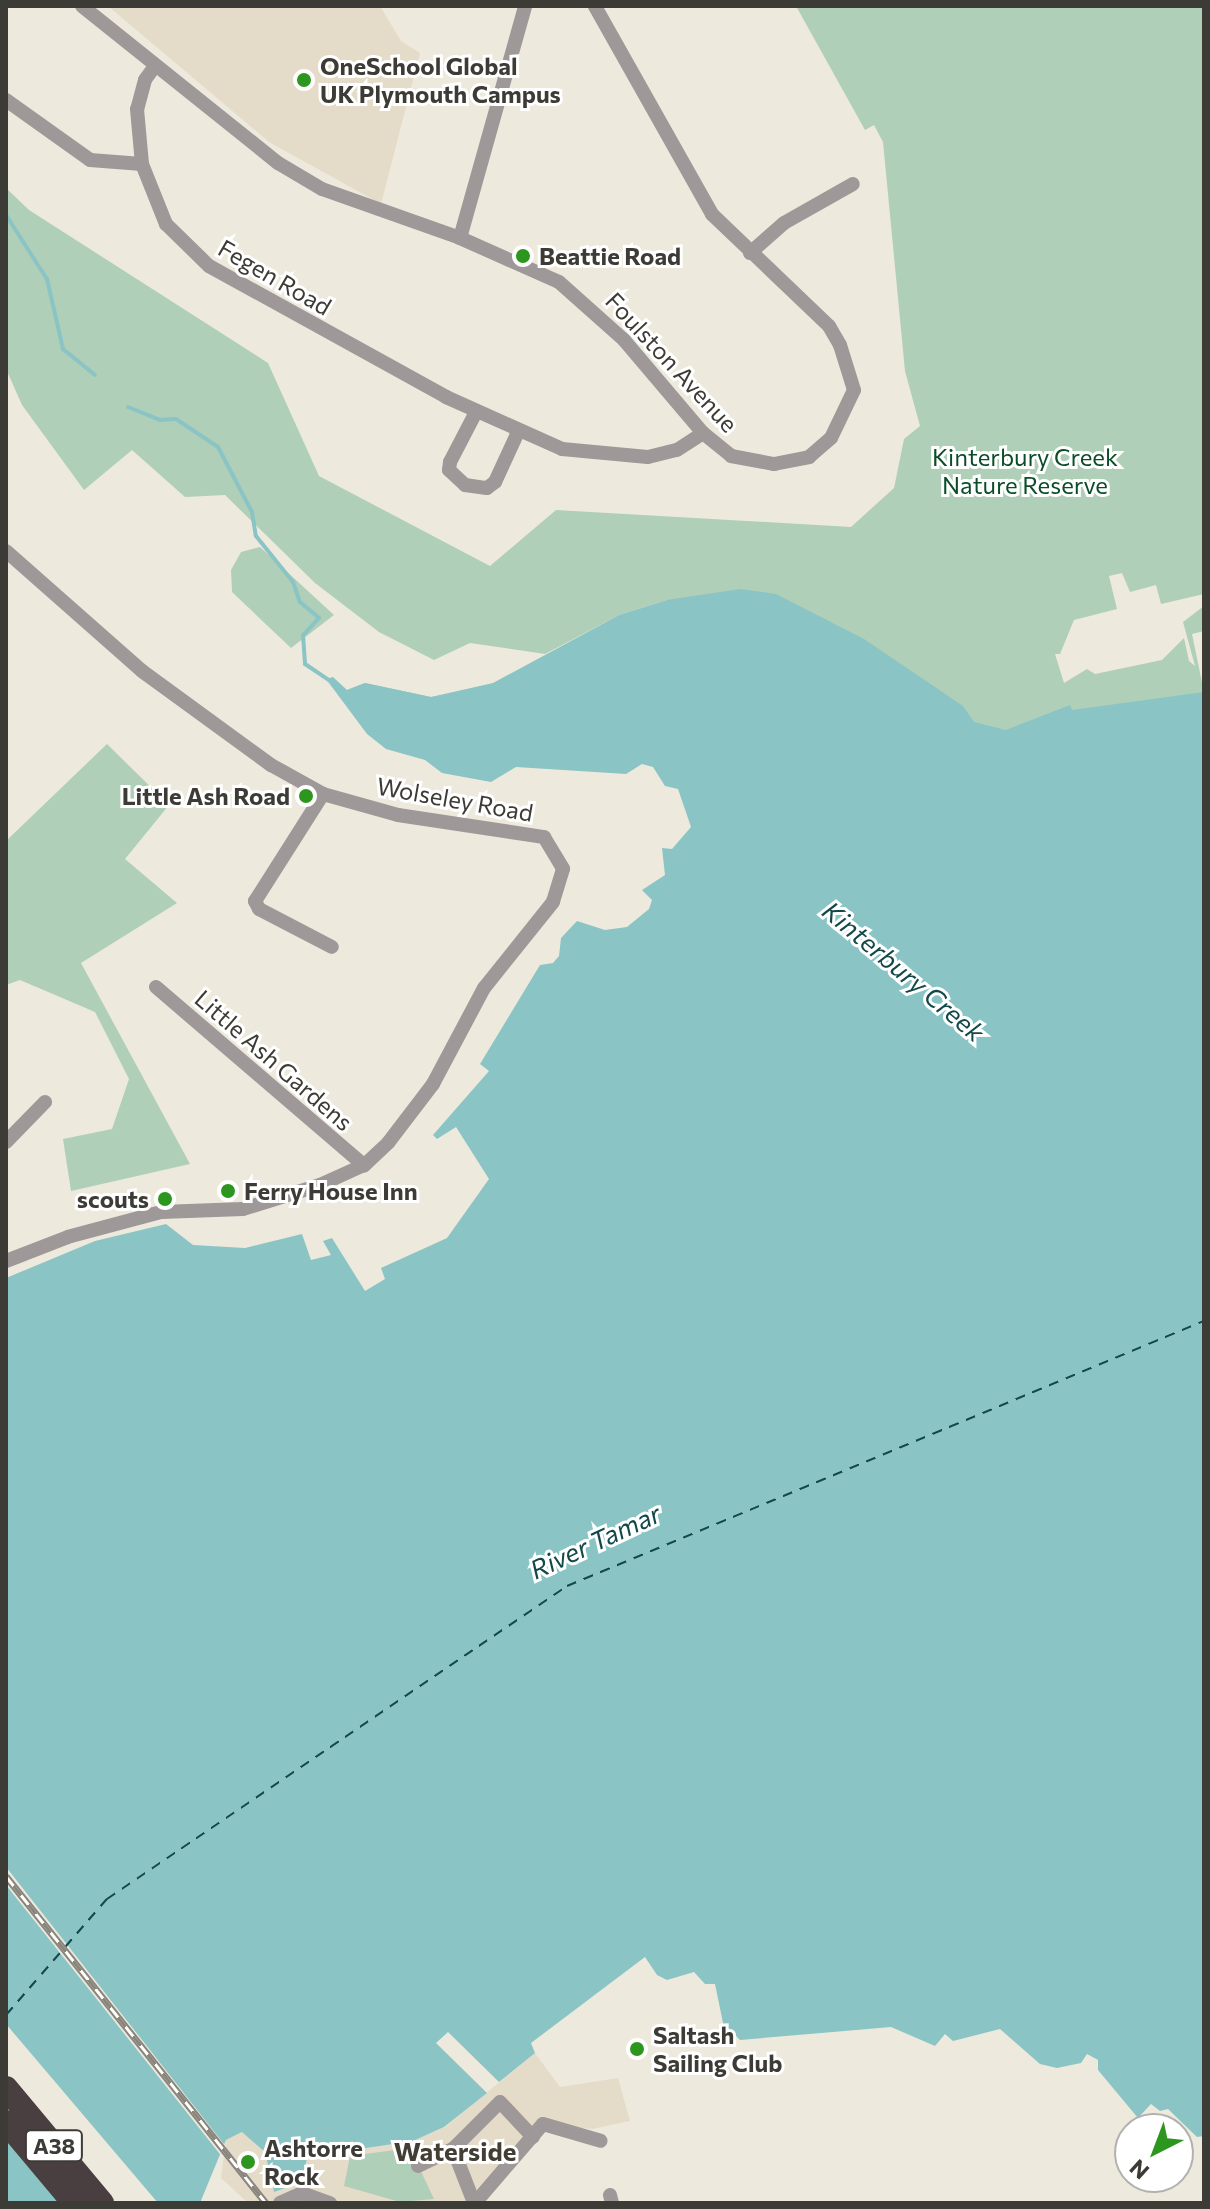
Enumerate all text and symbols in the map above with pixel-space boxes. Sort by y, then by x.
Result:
place label: OneSchool Global UK Plymouth Campus [320,52,561,108]
marker: OneSchool Global UK Plymouth Campus [295,71,313,89]
street label: Fegen Road [213,233,337,321]
place label: Beattie Road [539,242,681,270]
marker: Beattie Road [514,247,532,265]
street label: Foulston Avenue [600,286,744,438]
park label: Kinterbury Creek Nature Reserve [932,443,1118,499]
street label: Wolseley Road [375,771,535,827]
place label: Little Ash Road [122,782,290,810]
marker: Little Ash Road [297,787,315,805]
water label: Kinterbury Creek [817,894,991,1048]
street label: Little Ash Gardens [189,984,359,1136]
place label: Ferry House Inn [244,1177,418,1205]
marker: Ferry House Inn [219,1182,237,1200]
place label: scouts [77,1185,149,1213]
marker: scouts [156,1190,174,1208]
water label: River Tamar [525,1497,665,1585]
place label: Saltash Sailing Club [653,2021,782,2077]
marker: Saltash Sailing Club [628,2040,646,2058]
north arrow [1114,2113,1194,2193]
road number: A38 [24,2128,84,2164]
place label: Ashtorre Rock [264,2134,363,2190]
district label: Waterside [394,2135,516,2167]
marker: Ashtorre Rock [239,2153,257,2171]
text: N [1124,2154,1154,2185]

